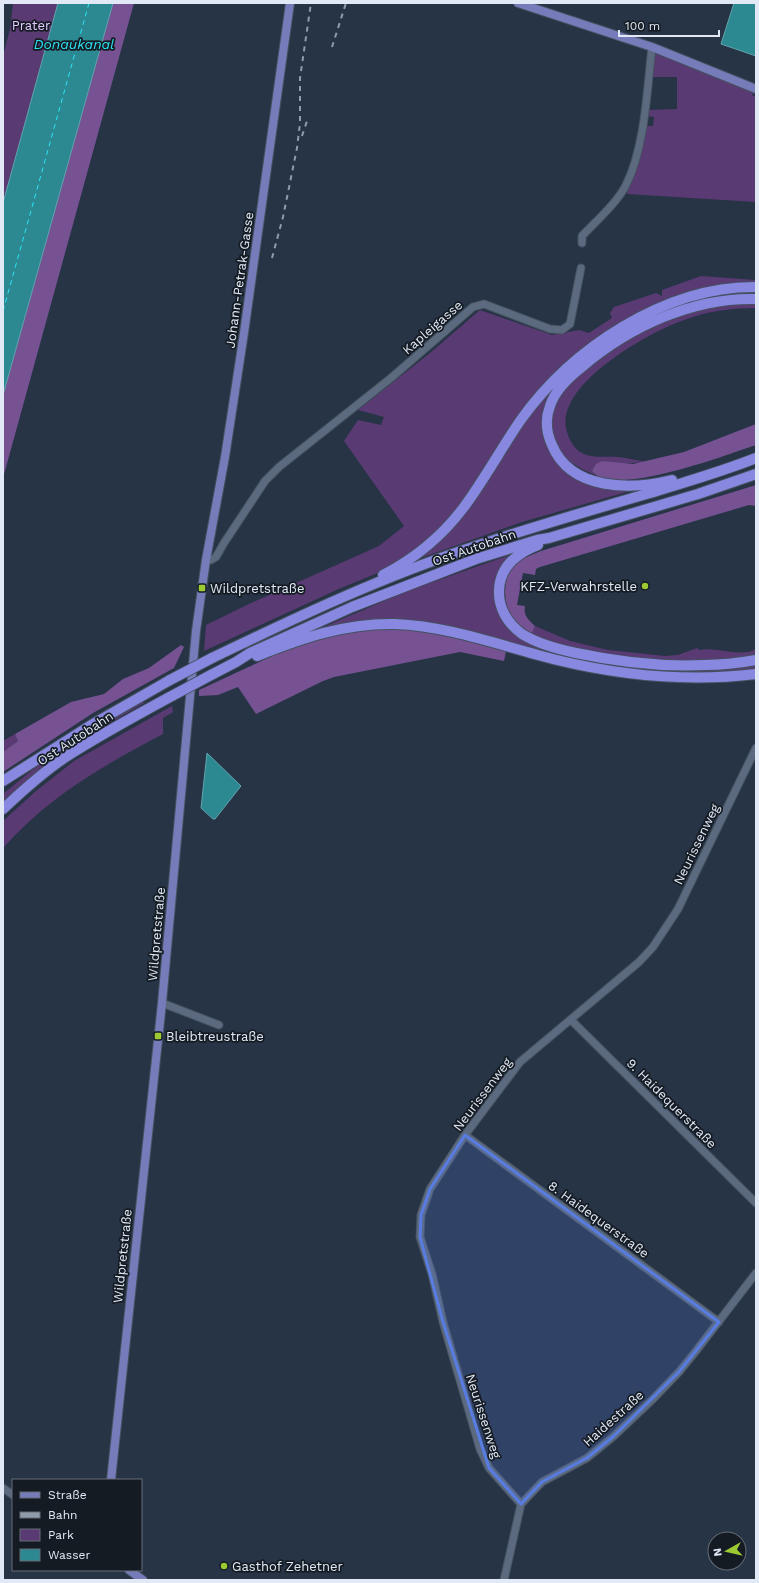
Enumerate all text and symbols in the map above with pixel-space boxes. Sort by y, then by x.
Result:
scale bar [619,12,719,38]
park label: Prater [12,18,50,33]
text: 100 m [625,19,660,33]
water label: Donaukanal [34,36,114,52]
street label: Johann-Petrak-Gasse [222,211,256,349]
street label: Kapleigasse [399,297,465,357]
street label: Ost Autobahn [430,526,518,569]
place label: KFZ-Verwahrstelle [520,579,637,594]
place label: Wildpretstraße [210,581,304,596]
marker: KFZ-Verwahrstelle [640,581,650,591]
marker: Wildpretstraße [197,583,207,593]
street label: Ost Autobahn [35,708,116,768]
street label: Neurissenweg [670,801,723,887]
street label: Wildpretstraße [145,886,168,982]
place label: Bleibtreustraße [166,1029,264,1044]
marker: Bleibtreustraße [153,1031,163,1041]
street label: Neurissenweg [450,1055,515,1134]
street label: 9. Haidequerstraße [624,1055,720,1151]
street label: 8. Haidequerstraße [545,1178,652,1261]
street label: Wildpretstraße [110,1208,135,1304]
street label: Neurissenweg [463,1372,504,1460]
street label: Haidestraße [580,1387,647,1449]
legend [12,1479,142,1571]
text: Straße [48,1488,87,1502]
text: Bahn [48,1508,77,1522]
text: Park [48,1528,74,1542]
north arrow [707,1531,747,1571]
text: N [711,1547,725,1557]
text: Wasser [48,1548,90,1562]
place label: Gasthof Zehetner [232,1559,343,1574]
marker: Gasthof Zehetner [219,1561,229,1571]

